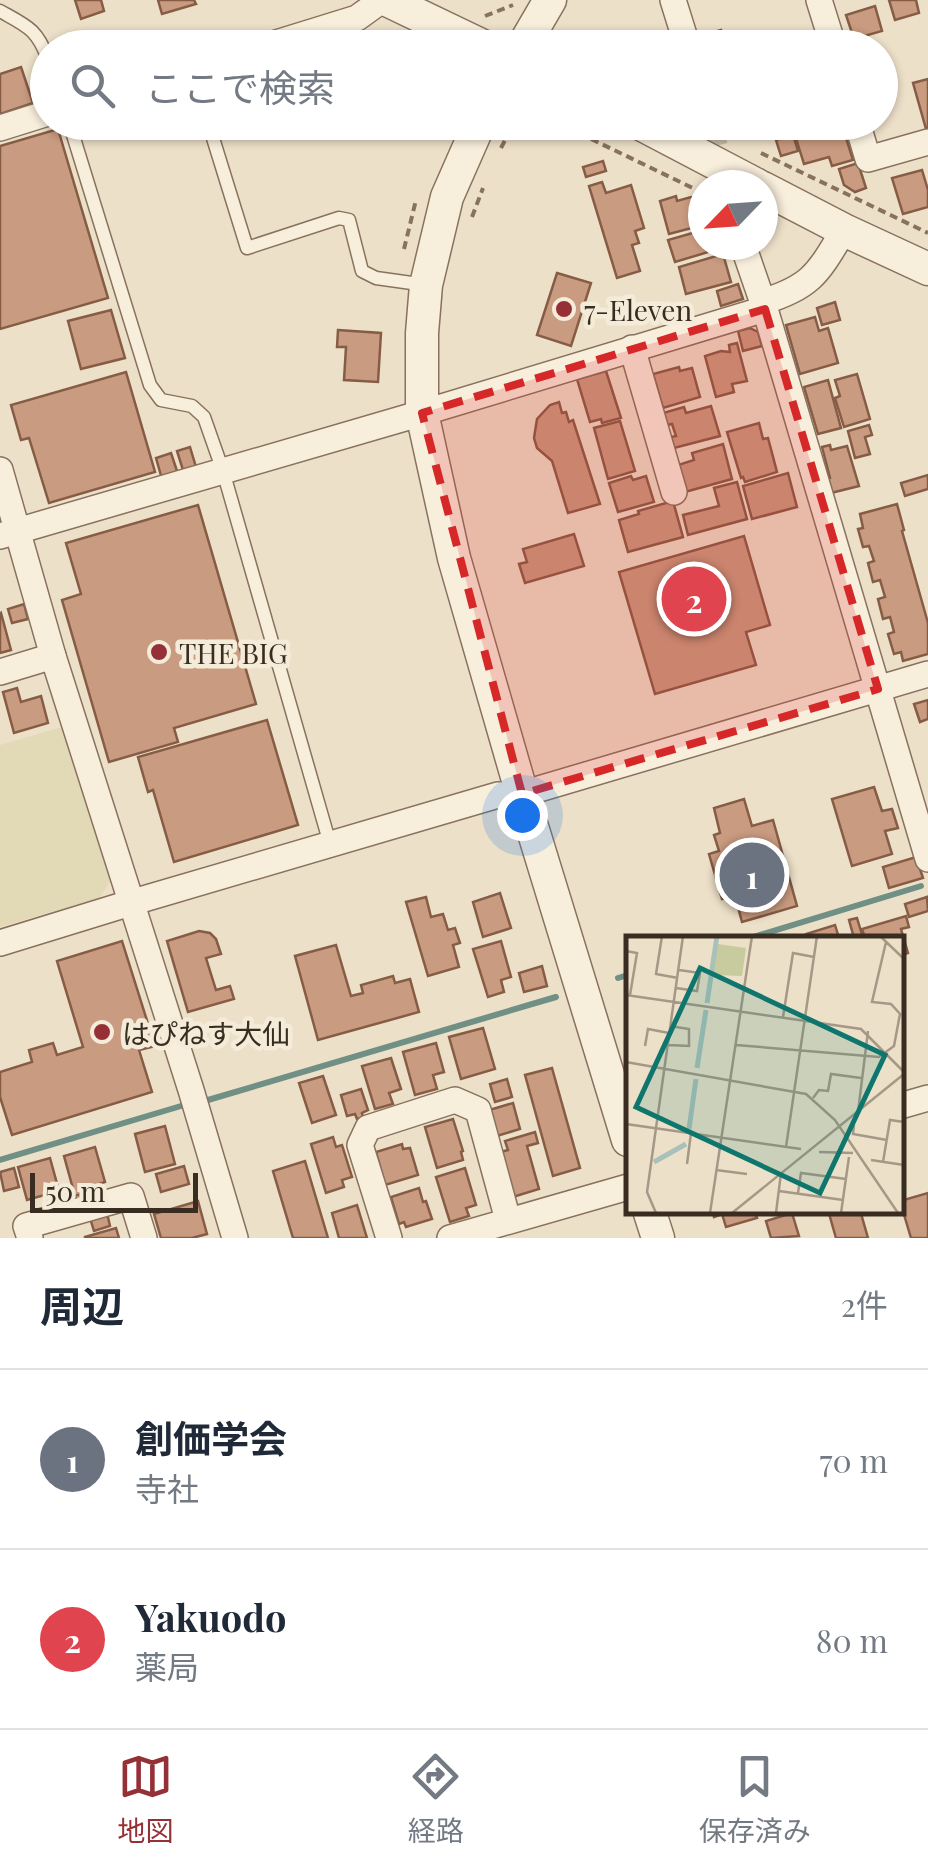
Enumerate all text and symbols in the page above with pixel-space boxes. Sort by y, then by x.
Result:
search box [30,30,898,140]
icon: search [65,58,120,113]
text: ここで検索 [145,61,335,112]
north arrow [688,170,778,260]
place label: 7-Eleven [584,291,692,328]
marker: 7-Eleven [553,298,575,320]
pin: 2 [662,562,726,636]
place label: THE BIG [179,634,288,671]
marker: THE BIG [148,641,170,663]
your location [497,790,548,841]
pin: 1 [720,838,784,912]
inset map [626,936,903,1213]
place label: はぴねす大仙 [122,1014,290,1051]
marker: はぴねす大仙 [91,1021,113,1043]
scale bar [30,1168,198,1212]
text: 50 m [45,1172,105,1209]
text: 周辺 [40,1277,124,1333]
text: 2件 [841,1282,888,1325]
text: 創価学会 [135,1412,287,1463]
text: 1 [66,1438,79,1481]
text: 70 m [819,1438,888,1481]
text: 寺社 [135,1466,199,1509]
text: Yakuodo [135,1591,286,1642]
text: 2 [64,1618,81,1661]
text: 80 m [816,1618,888,1661]
text: 薬局 [135,1644,199,1687]
tab: 地図 [117,1749,173,1849]
tab: 経路 [408,1749,464,1849]
tab: 保存済み [699,1749,811,1849]

